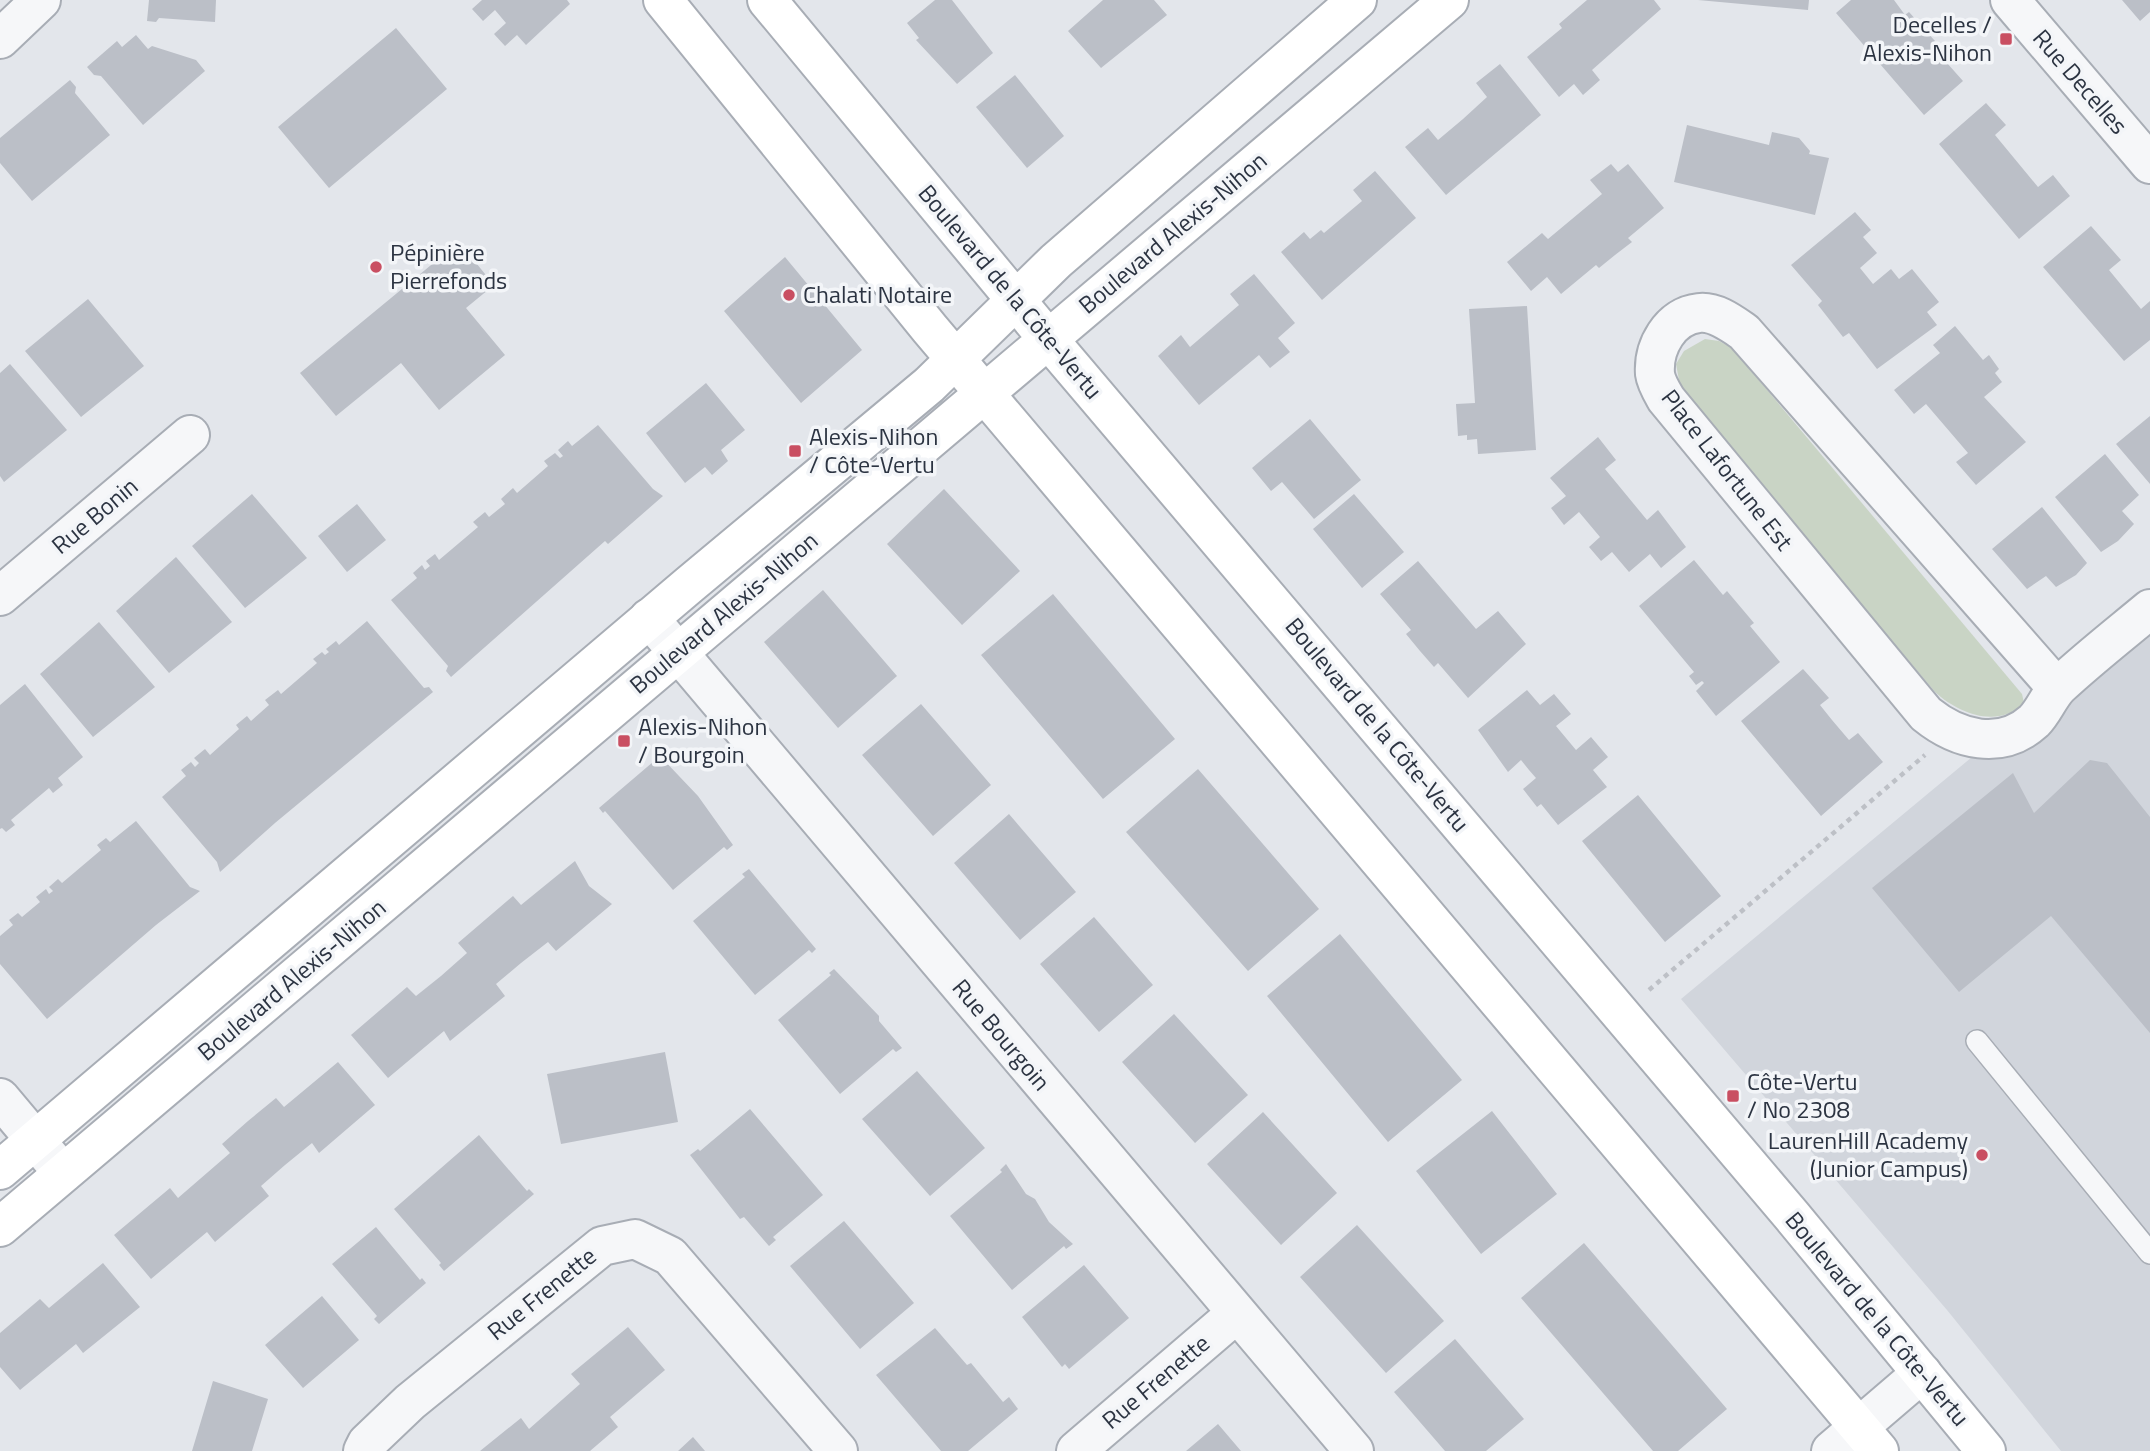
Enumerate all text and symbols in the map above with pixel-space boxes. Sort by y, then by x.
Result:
place label: Decelles / Alexis-Nihon [1863,6,1992,70]
street label: Rue Decelles [2025,21,2137,142]
marker: Decelles / Alexis-Nihon [1998,31,2014,47]
street label: Boulevard Alexis-Nihon [1070,142,1274,322]
street label: Boulevard de la Côte-Vertu [910,176,1111,407]
place label: Pépinière Pierrefonds [390,234,507,298]
marker: Pépinière Pierrefonds [368,259,384,275]
place label: Chalati Notaire [803,276,952,312]
marker: Chalati Notaire [781,287,797,303]
street label: Place Lafortune Est [1653,381,1803,558]
place label: Alexis-Nihon / Côte-Vertu [809,418,938,482]
marker: Alexis-Nihon / Côte-Vertu [787,443,803,459]
street label: Rue Bonin [43,468,146,562]
street label: Boulevard Alexis-Nihon [621,522,825,702]
street label: Boulevard de la Côte-Vertu [1277,609,1478,840]
place label: Alexis-Nihon / Bourgoin [638,708,767,772]
marker: Alexis-Nihon / Bourgoin [616,733,632,749]
street label: Boulevard Alexis-Nihon [189,889,393,1069]
street label: Rue Bourgoin [944,971,1059,1098]
place label: Côte-Vertu / No 2308 [1747,1063,1858,1127]
marker: Côte-Vertu / No 2308 [1725,1088,1741,1104]
place label: LaurenHill Academy (Junior Campus) [1768,1122,1968,1186]
marker: LaurenHill Academy (Junior Campus) [1974,1147,1990,1163]
street label: Boulevard de la Côte-Vertu [1777,1203,1978,1434]
street label: Rue Frenette [479,1238,604,1348]
street label: Rue Frenette [1094,1325,1217,1437]

